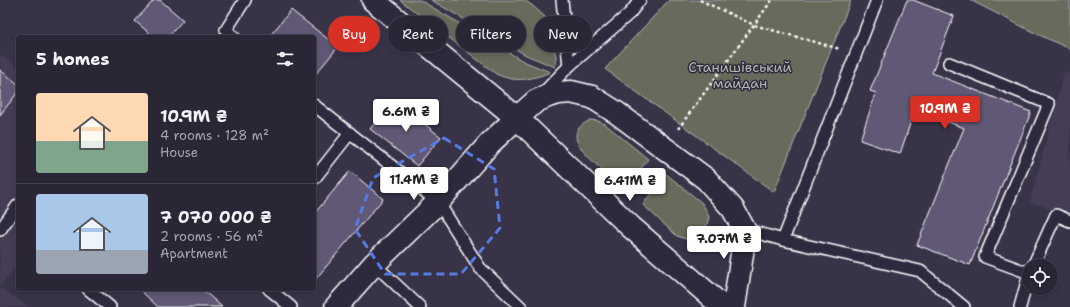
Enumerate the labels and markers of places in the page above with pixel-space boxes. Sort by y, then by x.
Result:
pin: 10.9M ₴ [908,96,982,130]
pin: 6.6M ₴ [373,99,439,133]
pin: 11.4M ₴ [377,167,451,201]
pin: 6.41M ₴ [593,168,667,202]
pin: 7.07M ₴ [687,226,761,260]

